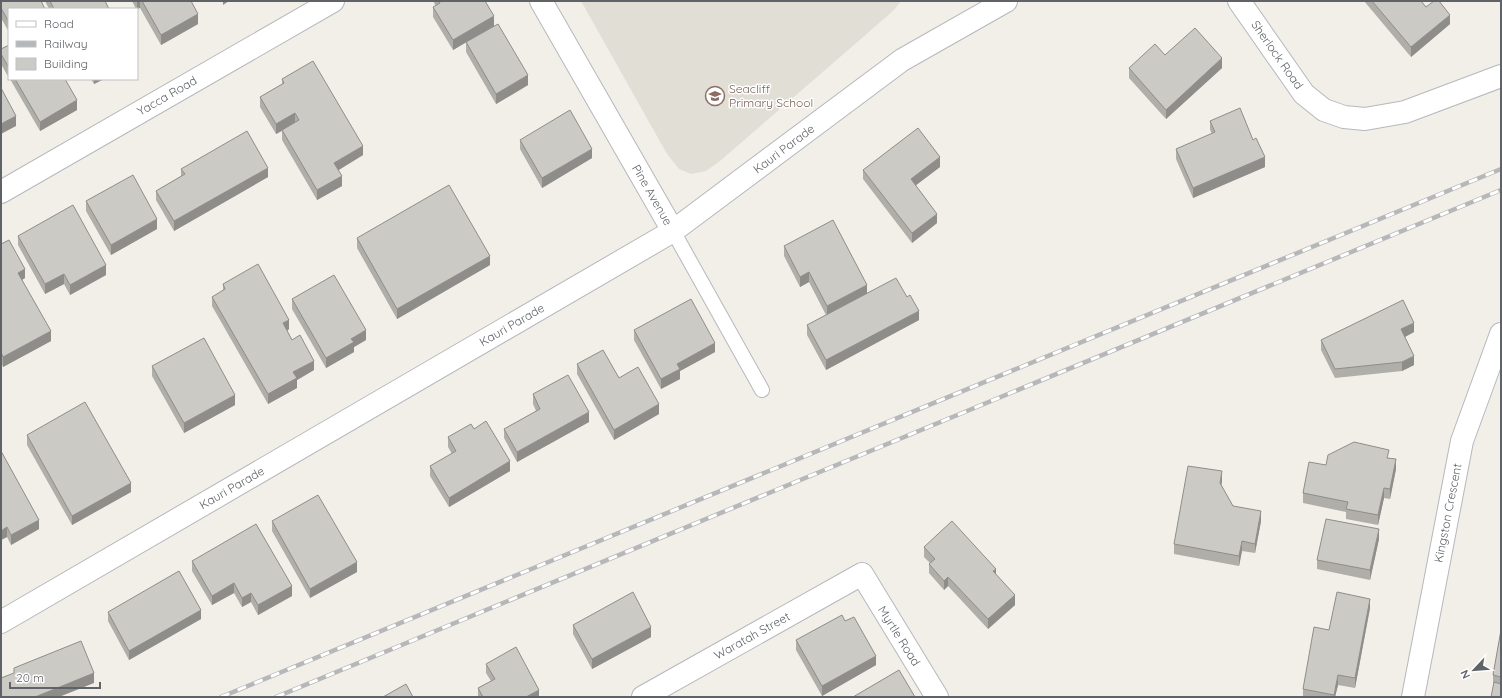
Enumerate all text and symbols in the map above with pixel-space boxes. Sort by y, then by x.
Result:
legend [8,8,138,80]
text: Road [44,16,74,31]
street label: Sherlock Road [1248,17,1307,92]
text: Railway [44,36,88,51]
text: Building [44,56,88,71]
street label: Yacca Road [134,72,199,119]
place label: Seacliff Primary School [729,81,813,110]
school or university icon: Seacliff Primary School [704,85,726,107]
street label: Kauri Parade [750,121,817,176]
street label: Pine Avenue [629,162,676,228]
street label: Kauri Parade [477,300,547,349]
street label: Kingston Crescent [1431,462,1464,564]
street label: Kauri Parade [197,463,267,512]
street label: Myrtle Road [875,603,924,669]
street label: Waratah Street [711,608,792,663]
north arrow [1454,650,1494,690]
scale bar [10,664,100,690]
text: N [1457,668,1473,681]
text: 20 m [16,670,44,685]

